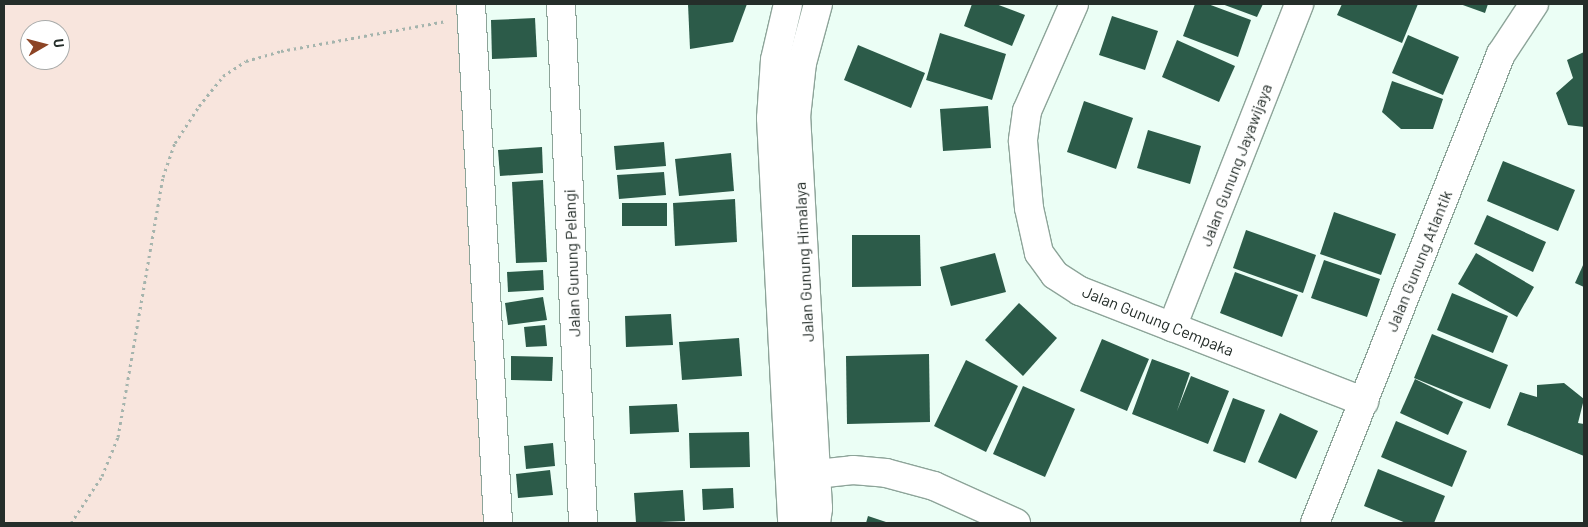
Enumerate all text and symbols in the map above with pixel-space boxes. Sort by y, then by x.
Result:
north arrow [20,20,70,70]
text: U [50,37,68,49]
street label: Jalan Gunung Jayawijaya [1196,81,1276,249]
street label: Jalan Gunung Himalaya [790,182,818,342]
street label: Jalan Gunung Atlantik [1382,187,1456,335]
street label: Jalan Gunung Pelangi [560,189,584,337]
street label: Jalan Gunung Cempaka [1080,282,1236,360]

